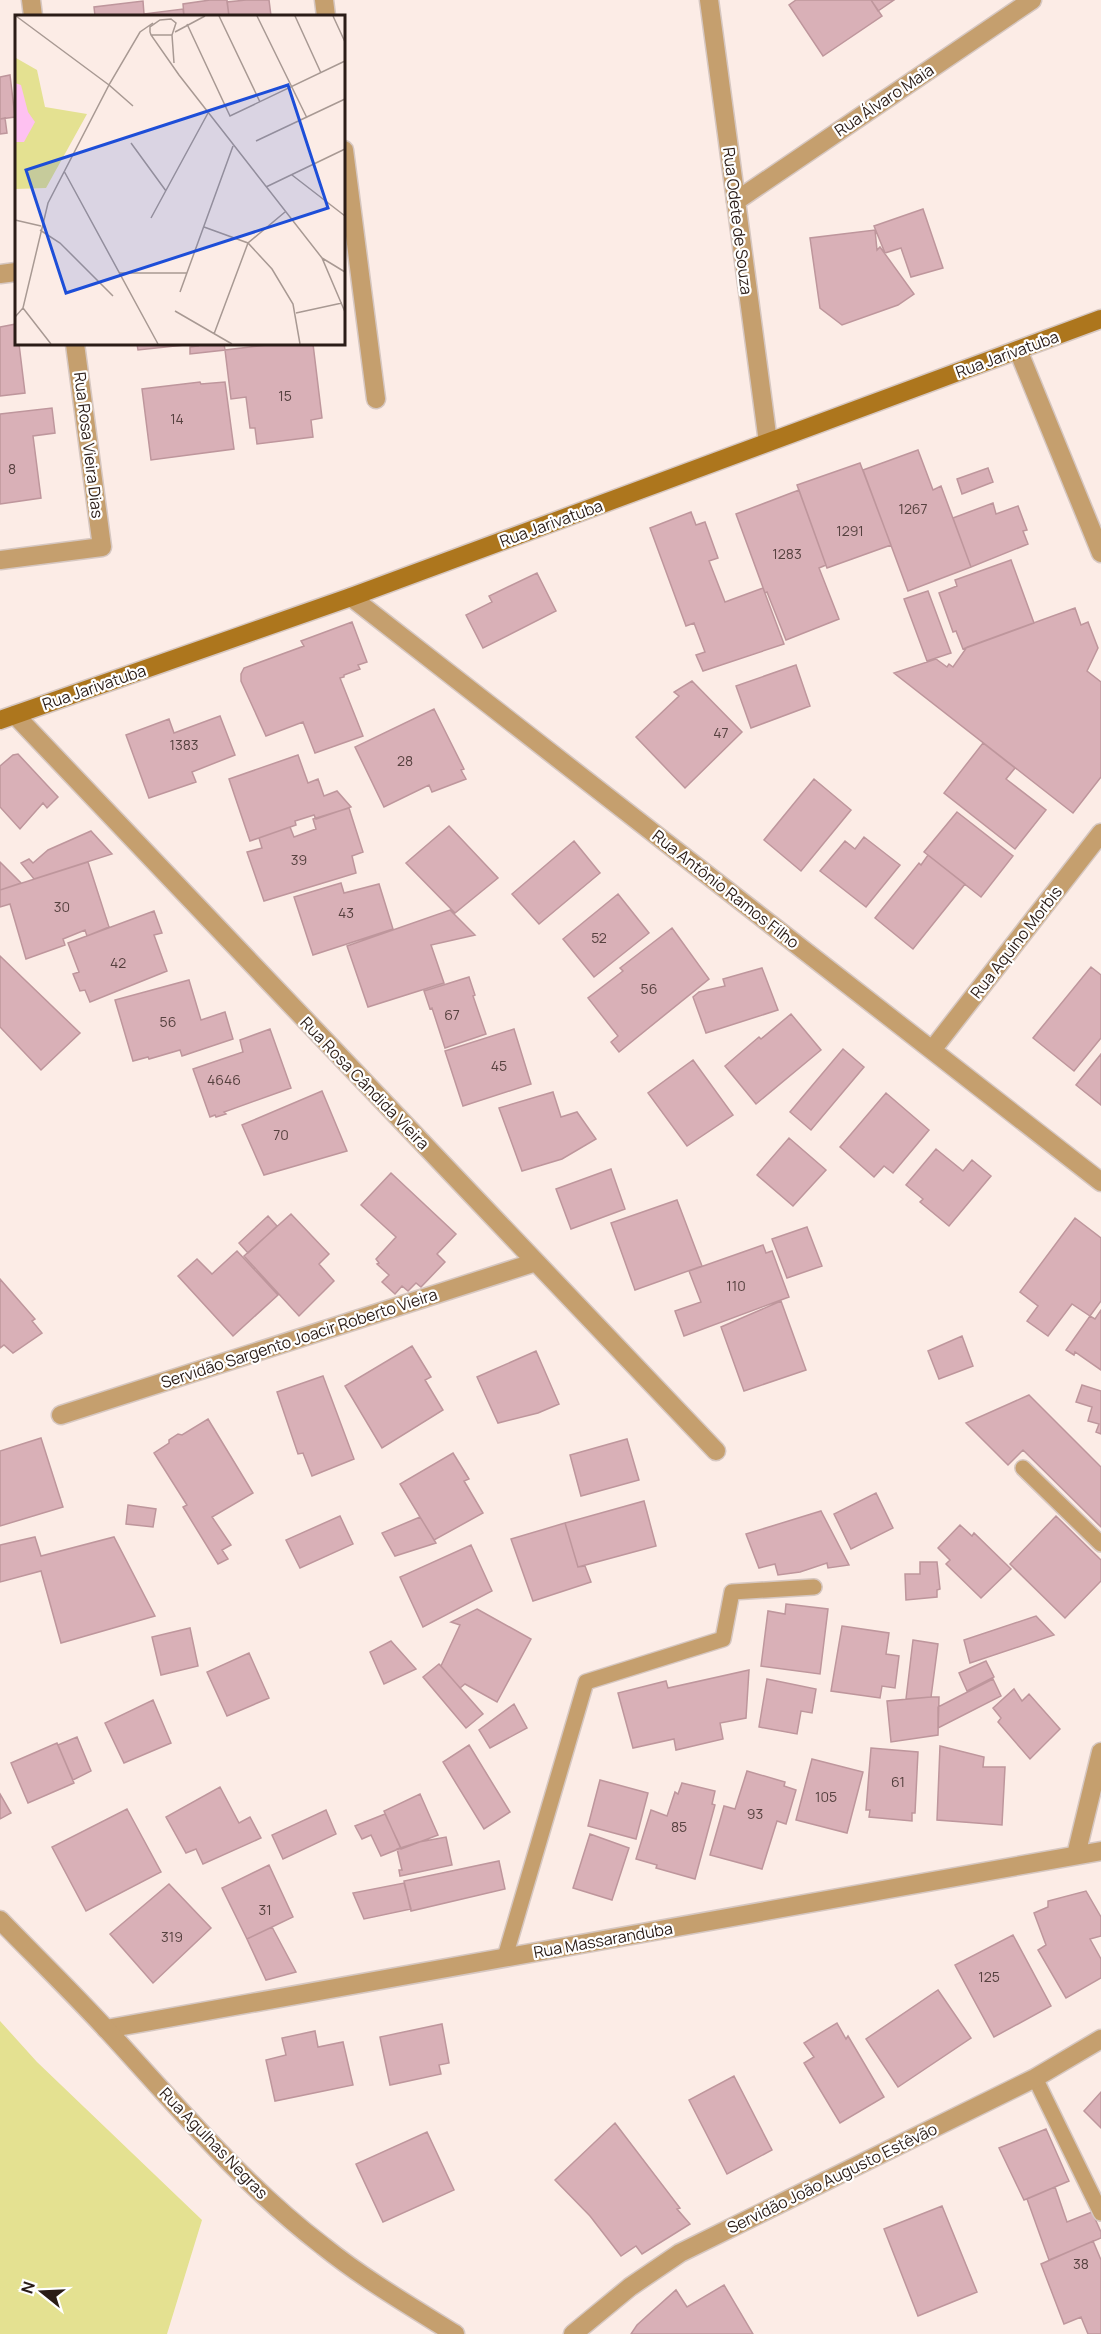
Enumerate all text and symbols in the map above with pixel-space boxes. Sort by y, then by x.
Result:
inset map [15,15,345,345]
street label: Rua Álvaro Maia [830,59,938,141]
street label: Rua Odete de Souza [718,146,758,296]
street label: Rua Jarivatuba [952,325,1062,383]
street label: Rua Rosa Vieira Dias [69,371,109,519]
house number: 15 [278,386,292,405]
house number: 14 [170,409,184,428]
house number: 8 [8,459,16,478]
street label: Rua Jarivatuba [496,494,606,552]
house number: 1267 [898,499,928,518]
house number: 1291 [836,521,864,540]
house number: 1283 [772,544,802,563]
street label: Rua Jarivatuba [39,659,149,715]
house number: 47 [713,723,729,742]
house number: 1383 [169,735,199,754]
house number: 28 [397,751,413,770]
street label: Rua Antônio Ramos Filho [648,825,804,953]
house number: 39 [291,850,307,869]
street label: Rua Aquino Morbis [965,881,1067,1003]
house number: 30 [54,897,70,916]
house number: 43 [338,903,354,922]
house number: 52 [591,928,607,947]
house number: 42 [110,953,126,972]
house number: 56 [641,979,657,998]
house number: 67 [444,1005,460,1024]
house number: 56 [160,1012,176,1031]
street label: Rua Rosa Cândida Vieira [296,1012,434,1154]
house number: 45 [491,1056,507,1075]
house number: 4646 [207,1070,241,1089]
house number: 70 [273,1125,289,1144]
house number: 110 [726,1276,746,1295]
street label: Servidão Sargento Joacir Roberto Vieira [158,1283,440,1393]
house number: 61 [891,1772,905,1791]
house number: 105 [815,1787,837,1806]
house number: 93 [747,1804,763,1823]
house number: 85 [671,1817,687,1836]
house number: 31 [258,1900,272,1919]
street label: Rua Massaranduba [532,1917,674,1963]
house number: 319 [161,1927,183,1946]
house number: 125 [978,1967,1000,1986]
street label: Rua Agulhas Negras [155,2082,273,2204]
street label: Servidão João Augusto Estêvão [723,2117,941,2239]
house number: 38 [1073,2254,1089,2273]
north arrow [12,2262,72,2322]
text: N [15,2278,40,2296]

